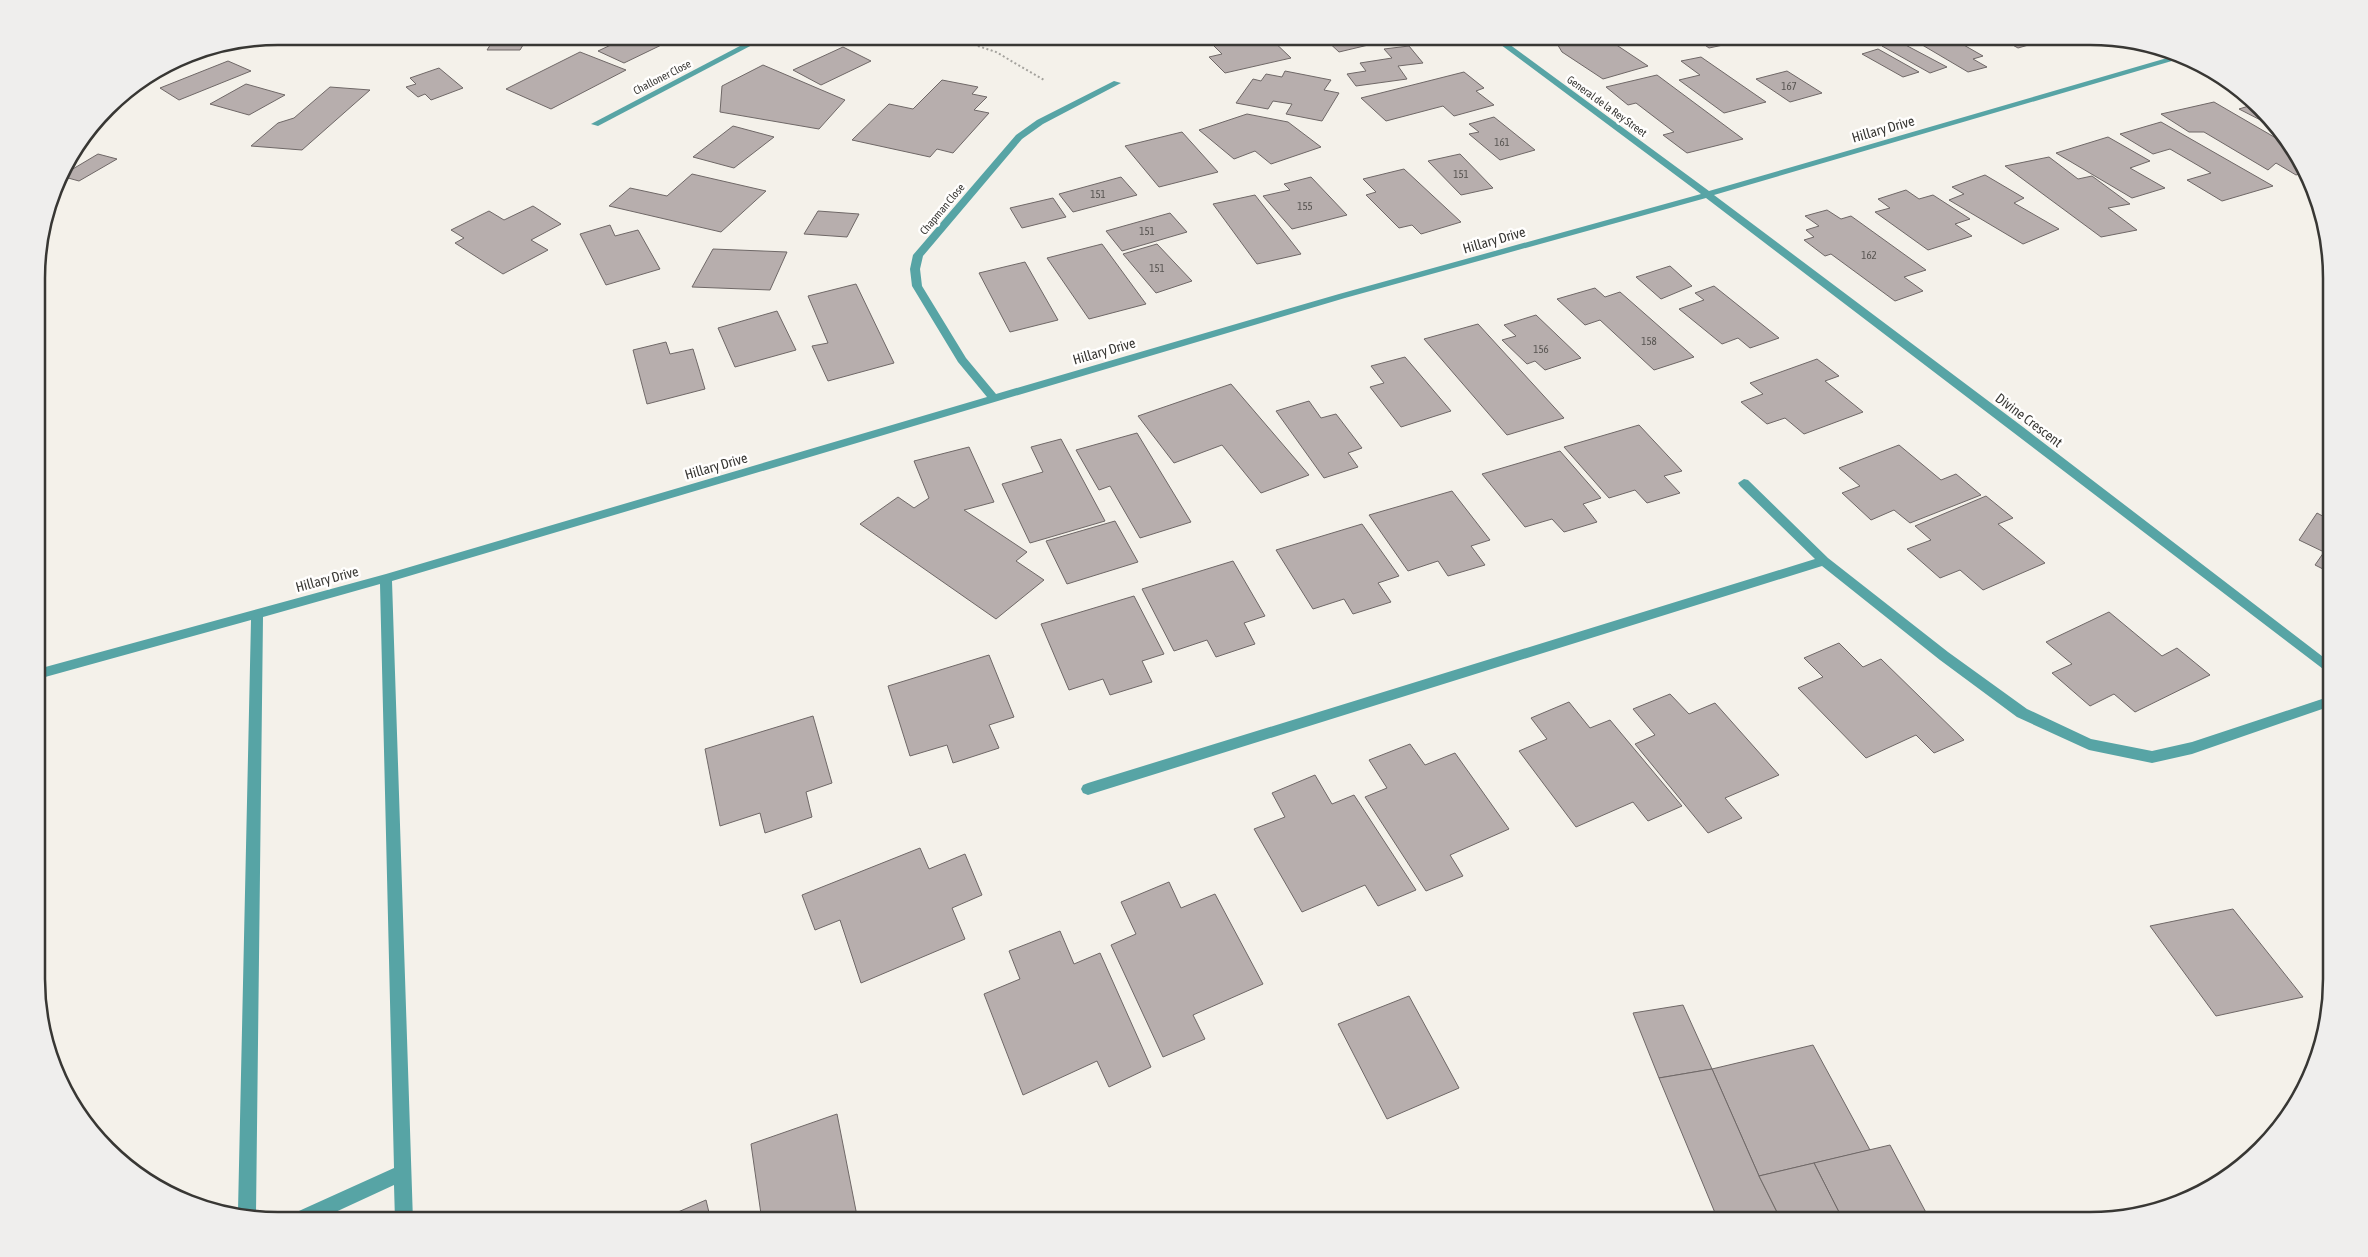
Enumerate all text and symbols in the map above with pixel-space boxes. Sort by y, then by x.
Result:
street label: Challoner Close [631,57,693,97]
street label: General de la Rey Street [1565,73,1649,139]
house number: 167 [1781,80,1797,92]
street label: Hillary Drive [1850,112,1916,146]
house number: 161 [1494,136,1510,148]
house number: 151 [1453,168,1469,180]
street label: Chapman Close [917,181,967,237]
house number: 151 [1090,188,1106,200]
house number: 155 [1297,200,1313,212]
street label: Hillary Drive [1461,223,1527,257]
house number: 151 [1139,225,1155,237]
house number: 162 [1861,249,1877,261]
house number: 151 [1149,262,1165,274]
street label: Hillary Drive [1071,334,1137,368]
house number: 158 [1641,335,1657,347]
house number: 156 [1533,343,1549,355]
street label: Divine Crescent [1993,390,2065,450]
street label: Hillary Drive [683,449,749,483]
street label: Hillary Drive [294,563,360,595]

